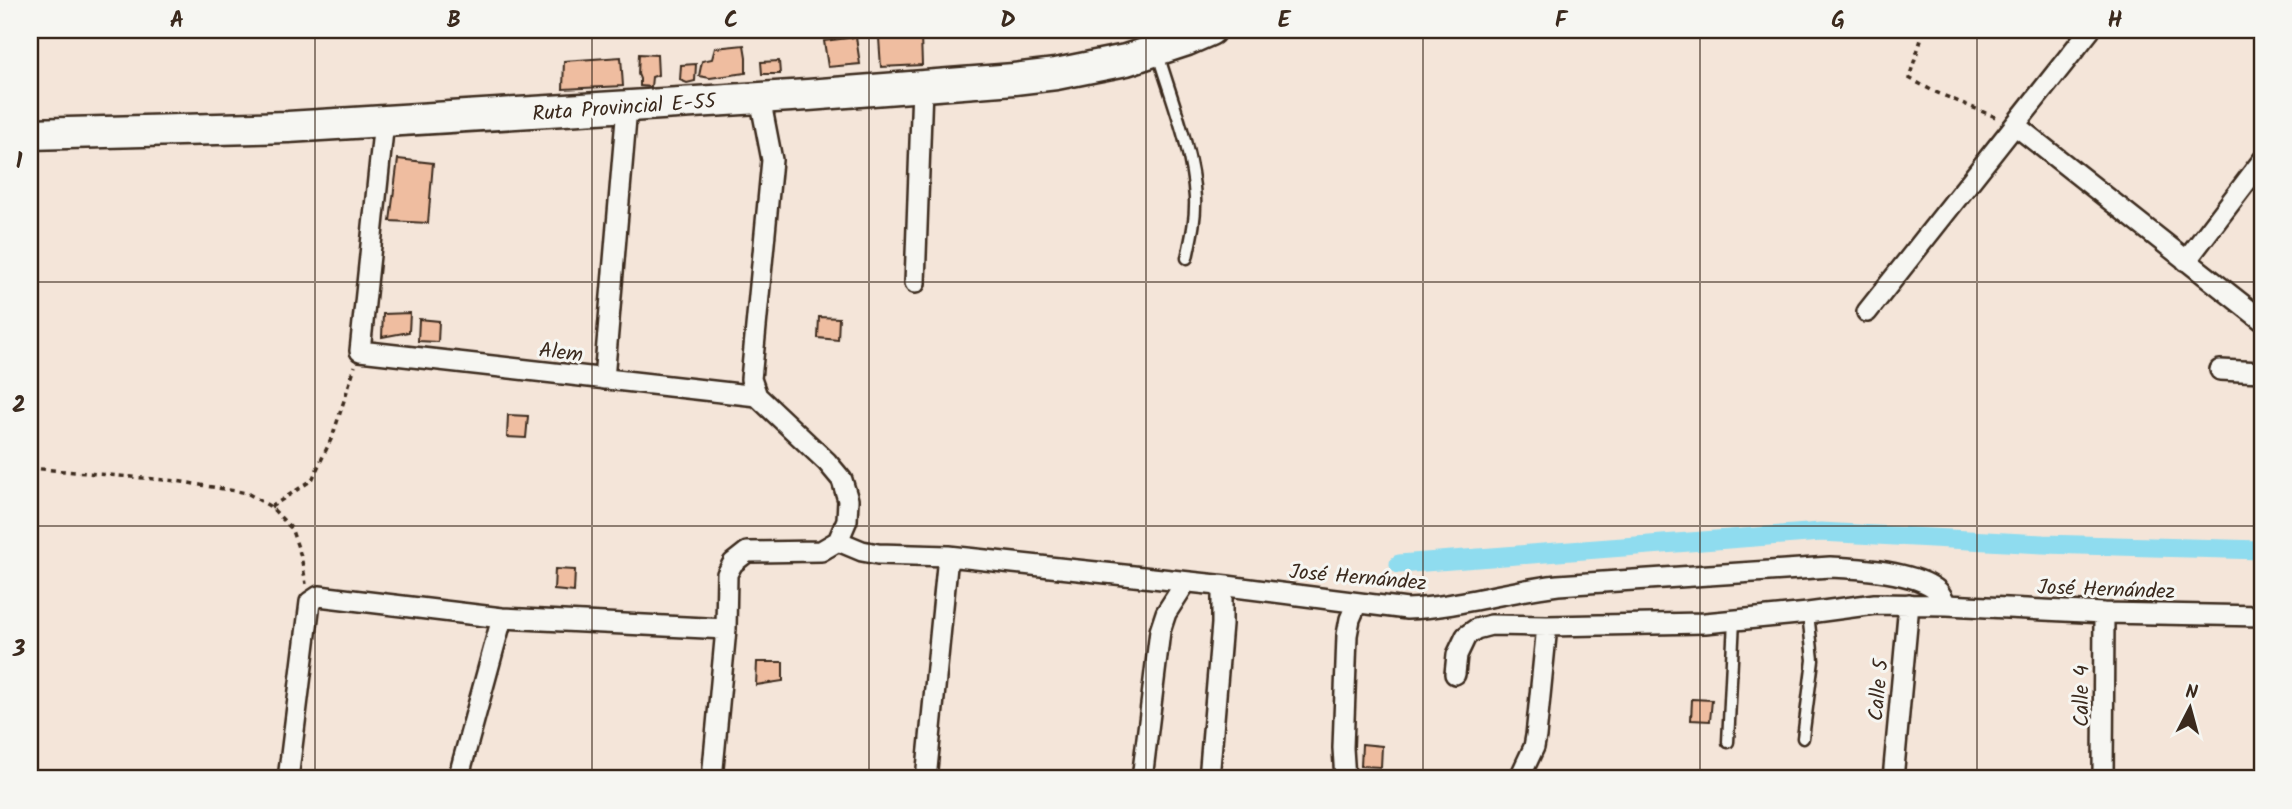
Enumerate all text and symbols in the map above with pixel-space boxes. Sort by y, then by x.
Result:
text: A [170,3,184,39]
text: B [447,3,461,39]
text: C [724,3,738,39]
text: D [1000,3,1016,39]
text: E [1278,3,1292,39]
text: F [1555,3,1569,39]
text: G [1831,3,1845,39]
text: H [2108,3,2123,39]
street label: Ruta Provincial E-55 [531,86,719,131]
text: 1 [16,144,23,180]
street label: Alem [537,334,585,373]
text: 2 [12,388,26,424]
street label: José Hernández [1288,556,1428,601]
street label: José Hernández [2036,572,2175,609]
text: 3 [12,632,26,668]
street label: Calle 5 [1860,656,1899,722]
street label: Calle 4 [2066,665,2099,727]
north arrow [2156,672,2226,742]
text: N [2184,678,2199,709]

